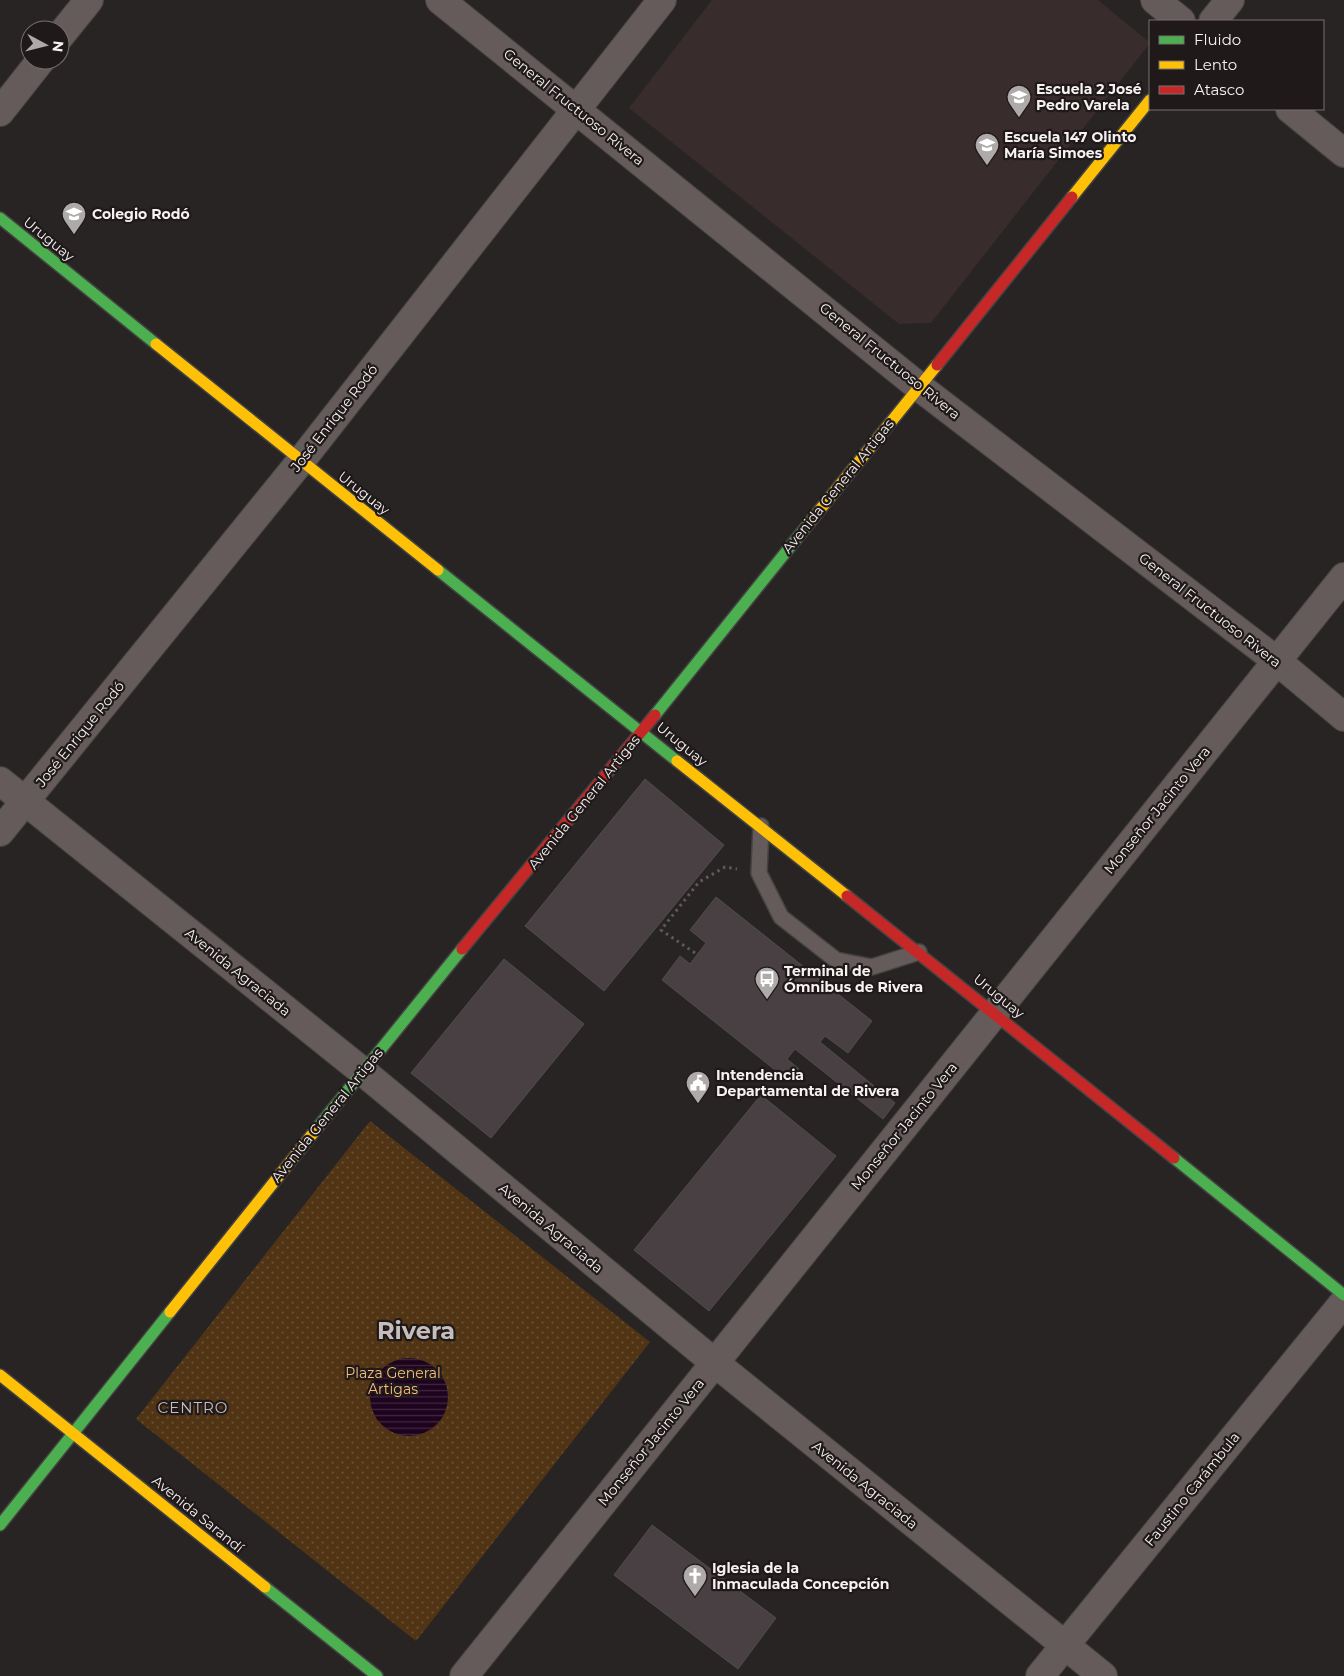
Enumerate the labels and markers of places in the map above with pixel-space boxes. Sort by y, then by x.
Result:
place label: Escuela 2 José Pedro Varela [1036,80,1142,114]
school or university icon: Escuela 2 José Pedro Varela [1006,84,1032,118]
place label: Escuela 147 Olinto María Simoes [1004,128,1136,162]
school or university icon: Escuela 147 Olinto María Simoes [974,132,1000,166]
school or university icon: Colegio Rodó [61,201,87,235]
place label: Colegio Rodó [92,205,190,223]
place label: Terminal de Ómnibus de Rivera [784,962,923,996]
bus stop icon: Terminal de Ómnibus de Rivera [754,966,780,1000]
place label: Intendencia Departamental de Rivera [716,1066,899,1100]
public building icon: Intendencia Departamental de Rivera [685,1070,711,1104]
place label: Iglesia de la Inmaculada Concepción [712,1559,889,1593]
church icon: Iglesia de la Inmaculada Concepción [682,1563,708,1597]

